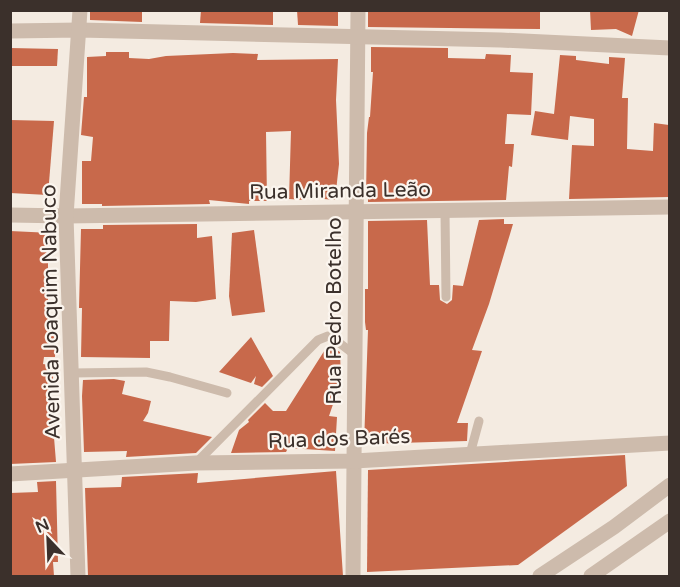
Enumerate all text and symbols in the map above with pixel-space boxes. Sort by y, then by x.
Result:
street label: Rua Miranda Leão [249,177,431,205]
street label: Avenida Joaquim Nabuco [36,184,66,440]
street label: Rua Pedro Botelho [322,217,347,405]
street label: Rua dos Barés [267,424,411,454]
north arrow [18,509,78,569]
text: N [33,514,52,538]

